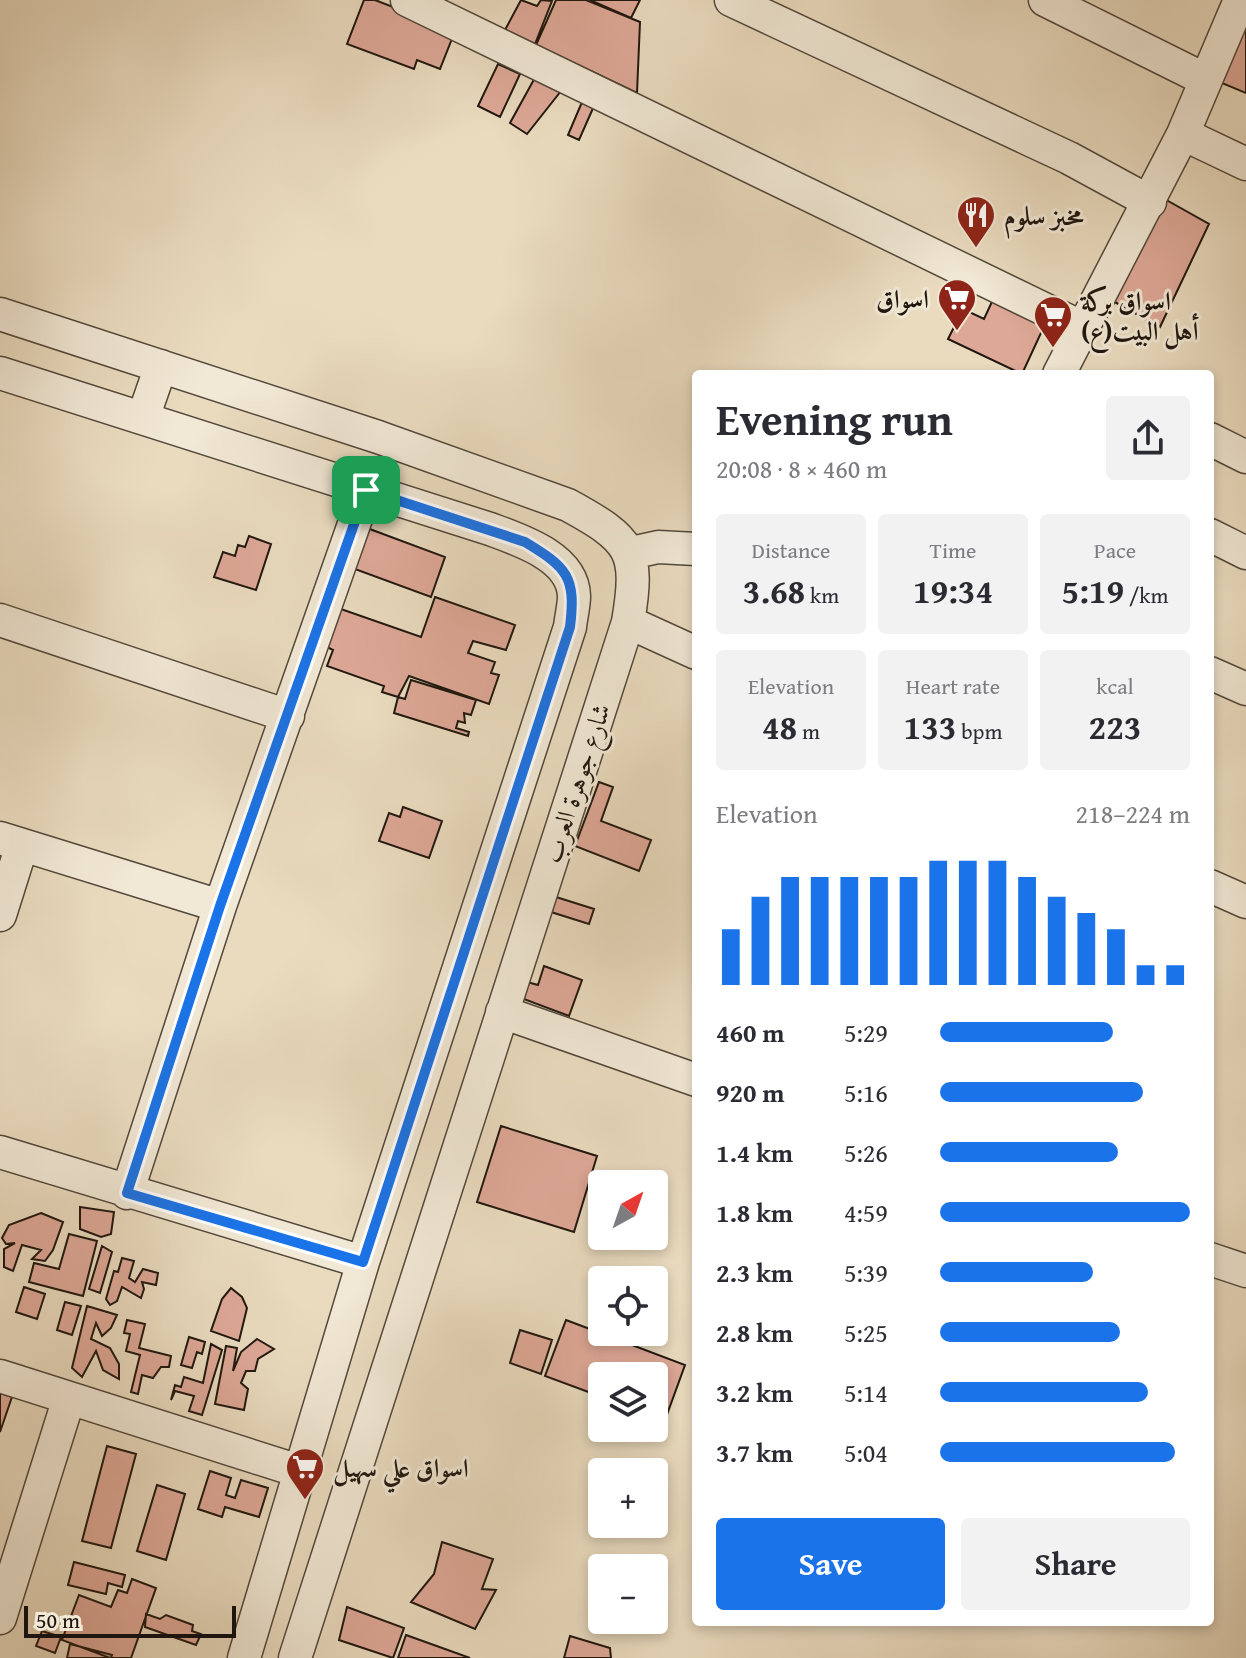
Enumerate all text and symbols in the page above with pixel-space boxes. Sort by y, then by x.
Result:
restaurant icon: مخبز سلوم [955,194,997,249]
place label: مخبز سلوم [1004,196,1085,239]
supermarket icon: اسواق [936,277,978,332]
place label: اسواق [876,279,929,318]
place label: اسواق بركة أهل البيت(ع) [1079,281,1200,353]
supermarket icon: اسواق بركة أهل البيت(ع) [1032,294,1074,349]
text: Evening run [716,387,953,451]
button: share [1106,396,1190,480]
text: 20:08 · 8 × 460 m [716,449,887,488]
pin [332,456,400,524]
icon: arrive [344,468,388,512]
text: Distance [752,534,830,566]
text: Time [930,534,976,566]
text: Pace [1094,534,1136,566]
text: 3.68 [743,566,805,615]
text: 19:34 [913,566,993,615]
text: 5:19 [1062,566,1124,615]
text: km [805,579,839,611]
text: /km [1124,579,1168,611]
text: Elevation [748,670,834,702]
text: Heart rate [906,670,1000,702]
text: kcal [1096,670,1134,702]
street label: شارع جوهرة العرب [532,698,623,869]
text: 48 [762,702,797,751]
text: 133 [904,702,956,751]
text: 223 [1089,702,1141,751]
text: m [797,715,820,747]
text: bpm [956,715,1002,747]
text: Elevation [716,794,818,833]
text: 218–224 m [1076,794,1190,833]
text: 460 m [716,1013,784,1052]
text: 5:29 [844,1013,888,1052]
text: 920 m [716,1073,784,1112]
text: 5:16 [844,1073,888,1112]
text: 1.4 km [716,1133,793,1172]
text: 5:26 [844,1133,888,1172]
north arrow [588,1170,668,1250]
map controls [588,1170,668,1634]
text: 1.8 km [716,1193,793,1232]
text: 4:59 [844,1193,888,1232]
text: 2.3 km [716,1253,793,1292]
text: 5:39 [844,1253,888,1292]
button: locate [588,1266,668,1346]
text: 2.8 km [716,1313,793,1352]
text: 5:25 [844,1313,888,1352]
button: layers [588,1362,668,1442]
text: 3.2 km [716,1373,793,1412]
text: 5:14 [844,1373,888,1412]
text: 3.7 km [716,1433,793,1472]
text: 5:04 [844,1433,888,1472]
supermarket icon: اسواق علي سهيل [284,1446,326,1501]
place label: اسواق علي سهيل [333,1448,469,1493]
button: + [588,1458,668,1538]
button: Save [716,1518,945,1610]
button: Share [961,1518,1190,1610]
button: − [588,1554,668,1634]
scale bar [24,1602,236,1638]
text: 50 m [36,1604,80,1636]

